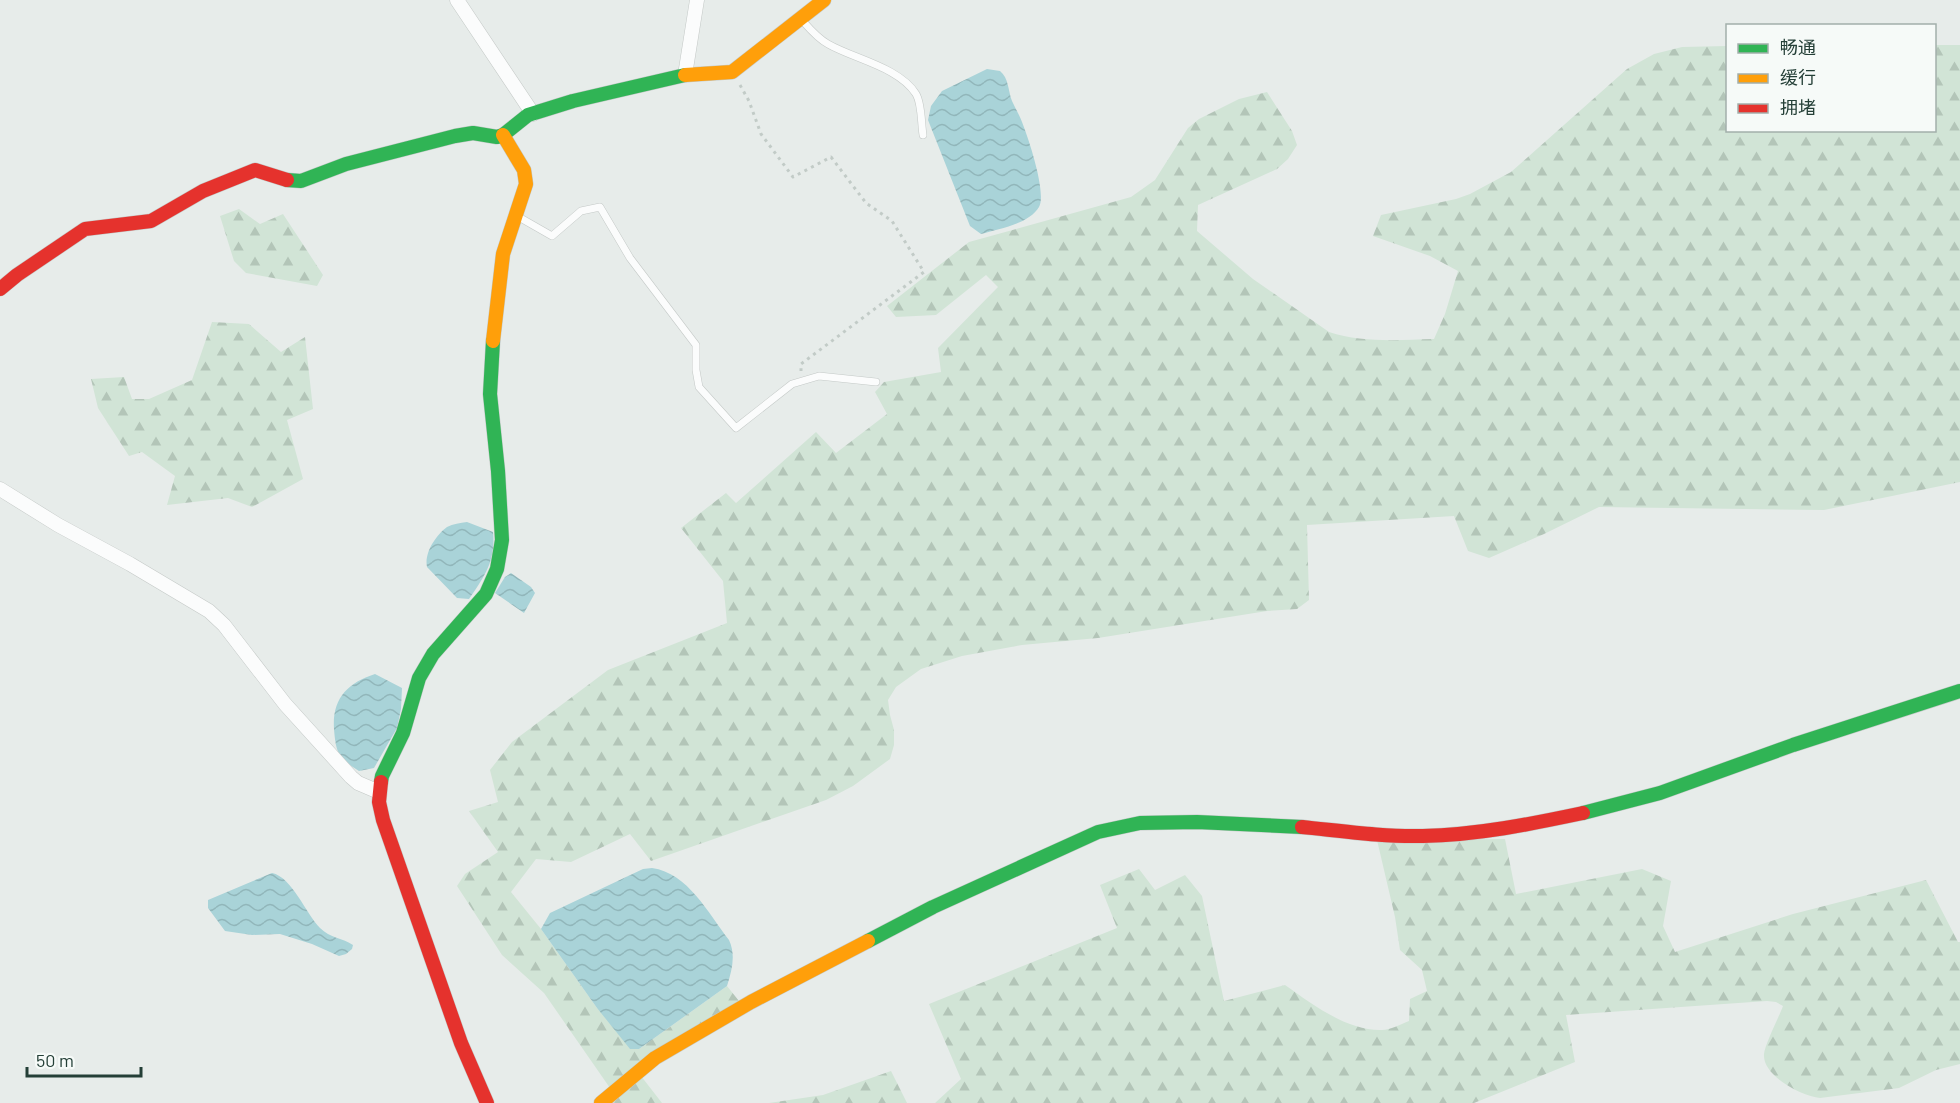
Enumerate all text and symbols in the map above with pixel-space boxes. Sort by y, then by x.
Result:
legend [1726,24,1936,132]
text: 畅通 [1780,36,1816,58]
text: 缓行 [1780,66,1816,88]
text: 拥堵 [1780,96,1816,118]
scale bar [27,1040,141,1078]
text: 50 m [36,1049,74,1071]

